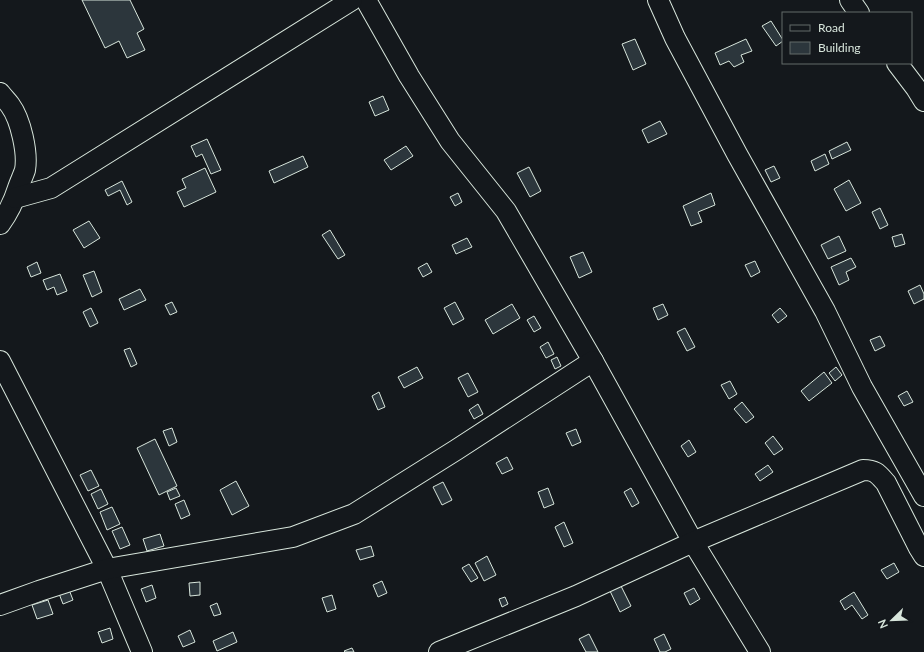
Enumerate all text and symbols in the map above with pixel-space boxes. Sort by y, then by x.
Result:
legend [782,12,912,64]
text: Road [818,20,845,35]
text: Building [818,40,861,55]
north arrow [872,600,912,640]
text: N [875,618,890,631]

